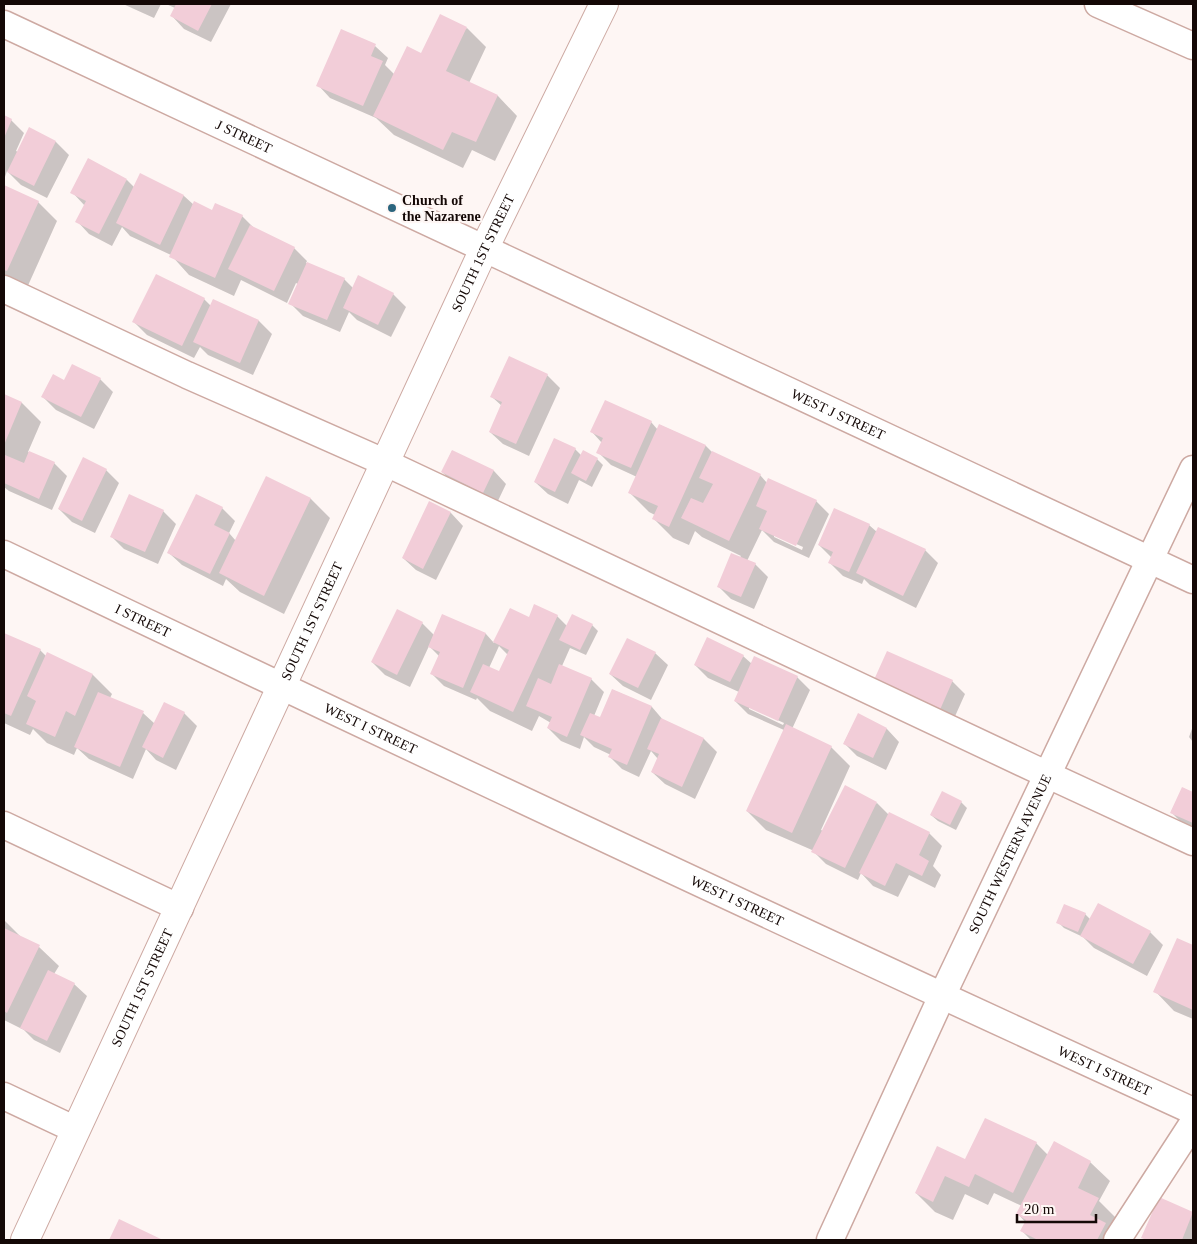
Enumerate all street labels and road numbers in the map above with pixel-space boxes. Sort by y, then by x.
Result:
street label: J STREET [213,117,275,156]
street label: SOUTH 1ST STREET [449,192,518,314]
street label: WEST J STREET [789,386,888,443]
street label: SOUTH 1ST STREET [278,560,346,683]
street label: I STREET [113,601,173,641]
street label: WEST I STREET [322,700,420,757]
street label: SOUTH WESTERN AVENUE [966,772,1055,936]
street label: WEST I STREET [688,873,786,929]
street label: SOUTH 1ST STREET [109,926,176,1049]
street label: WEST I STREET [1056,1043,1154,1099]

